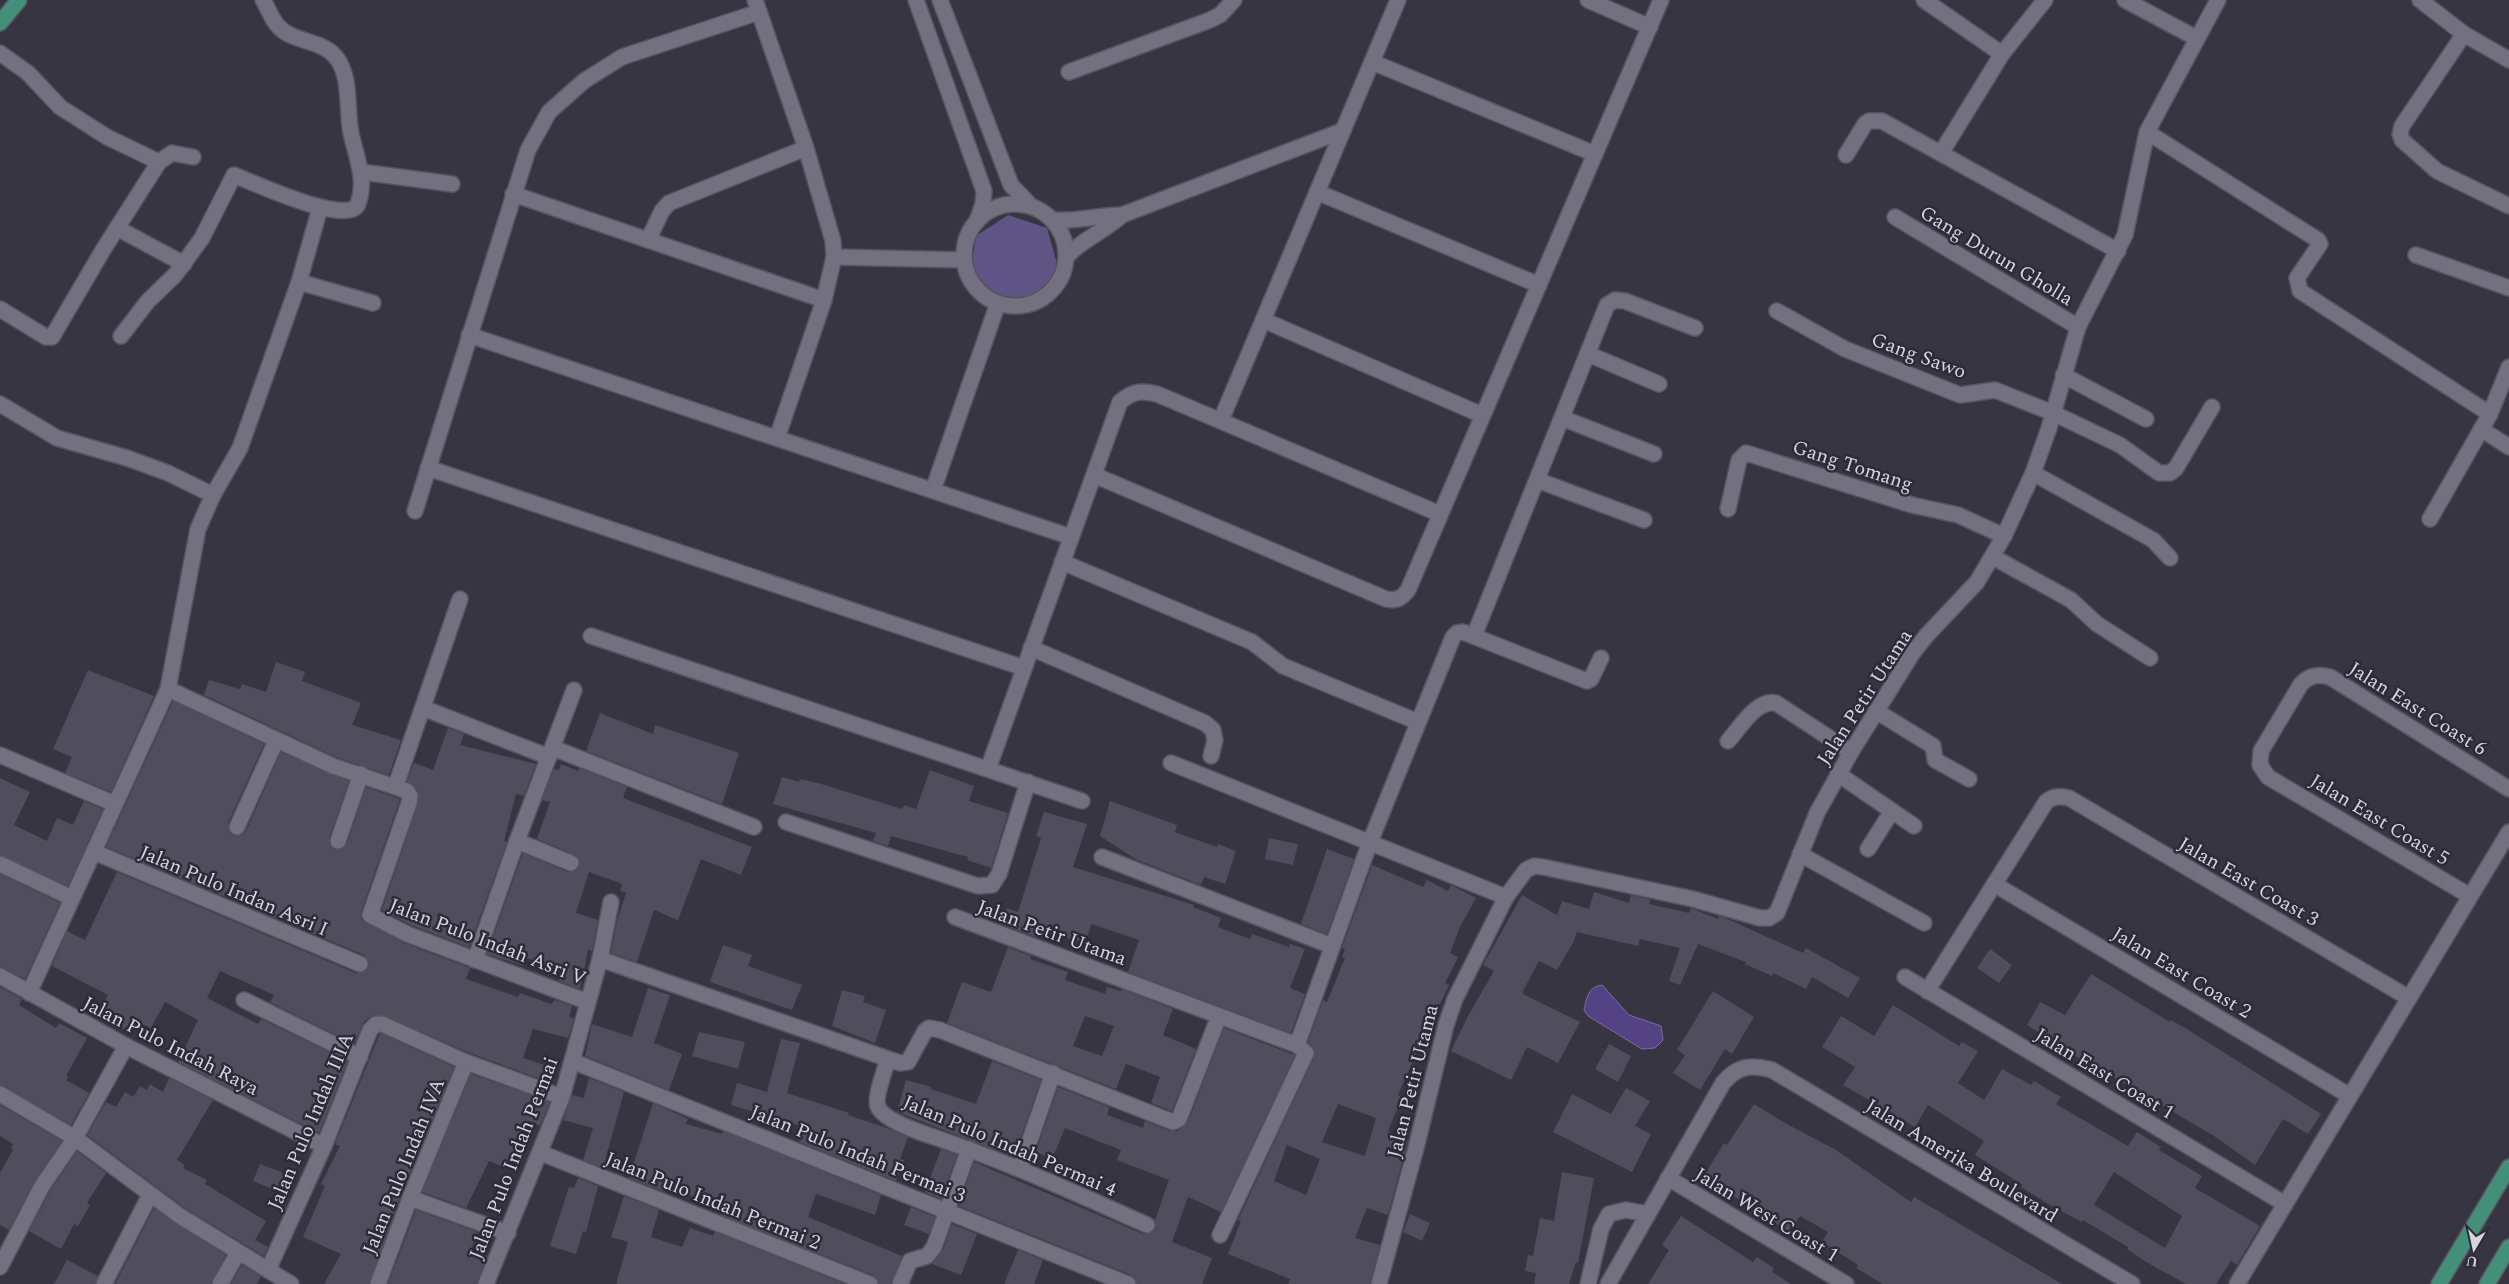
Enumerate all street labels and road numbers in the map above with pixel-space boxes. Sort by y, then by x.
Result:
street label: Gang Durun Gholla [1914,198,2079,314]
street label: Gang Sawo [1867,325,1970,387]
street label: Gang Tomang [1789,432,1917,500]
street label: Jalan Petir Utama [1809,623,1920,772]
street label: Jalan East Coast 6 [2342,654,2493,763]
street label: Jalan East Coast 5 [2304,766,2455,873]
street label: Jalan East Coast 3 [2172,829,2325,934]
street label: Jalan Pulo Indan Asri I [135,838,333,944]
street label: Jalan Pulo Indah Asri V [385,890,591,993]
street label: Jalan Petir Utama [973,892,1131,974]
street label: Jalan East Coast 2 [2106,919,2257,1026]
street label: Jalan Pulo Indah Raya [77,988,264,1103]
street label: Jalan Petir Utama [1379,1001,1447,1161]
street label: Jalan East Coast 1 [2029,1020,2180,1127]
street label: Jalan Pulo Indah IIIA [260,1028,362,1215]
street label: Jalan Pulo Indah Permai [461,1053,566,1264]
street label: Jalan Pulo Indah IVA [355,1074,453,1259]
street label: Jalan Pulo Indah Permai 4 [898,1087,1121,1205]
street label: Jalan Amerika Boulevard [1859,1091,2064,1230]
street label: Jalan Pulo Indah Permai 3 [745,1097,970,1211]
street label: Jalan Pulo Indah Permai 2 [600,1144,825,1258]
street label: Jalan West Coast 1 [1688,1160,1845,1270]

